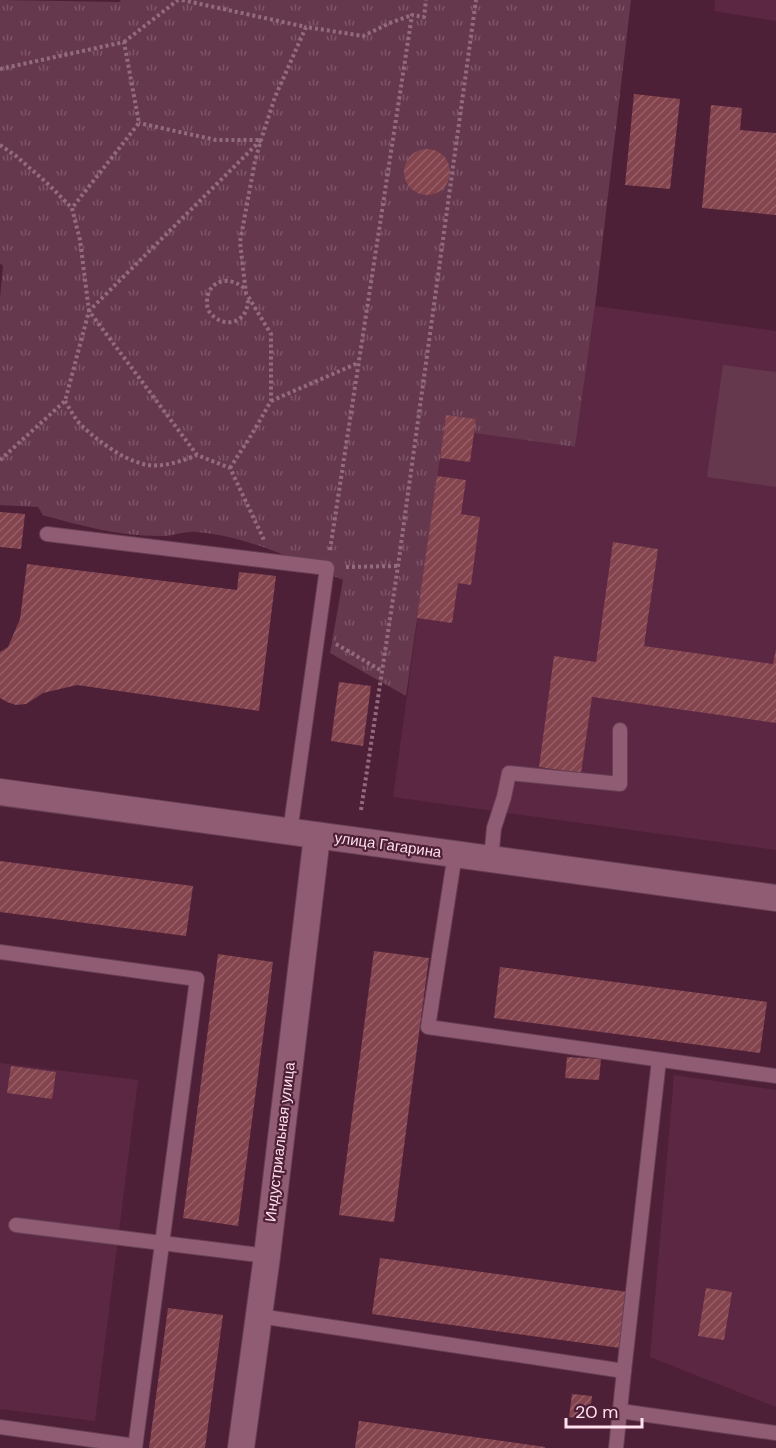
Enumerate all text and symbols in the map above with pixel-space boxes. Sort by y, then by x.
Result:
street label: улица Гагарина [333,828,443,862]
street label: Индустриальная улица [260,1060,300,1223]
scale bar [566,1391,642,1429]
text: 20 m [575,1400,618,1424]

